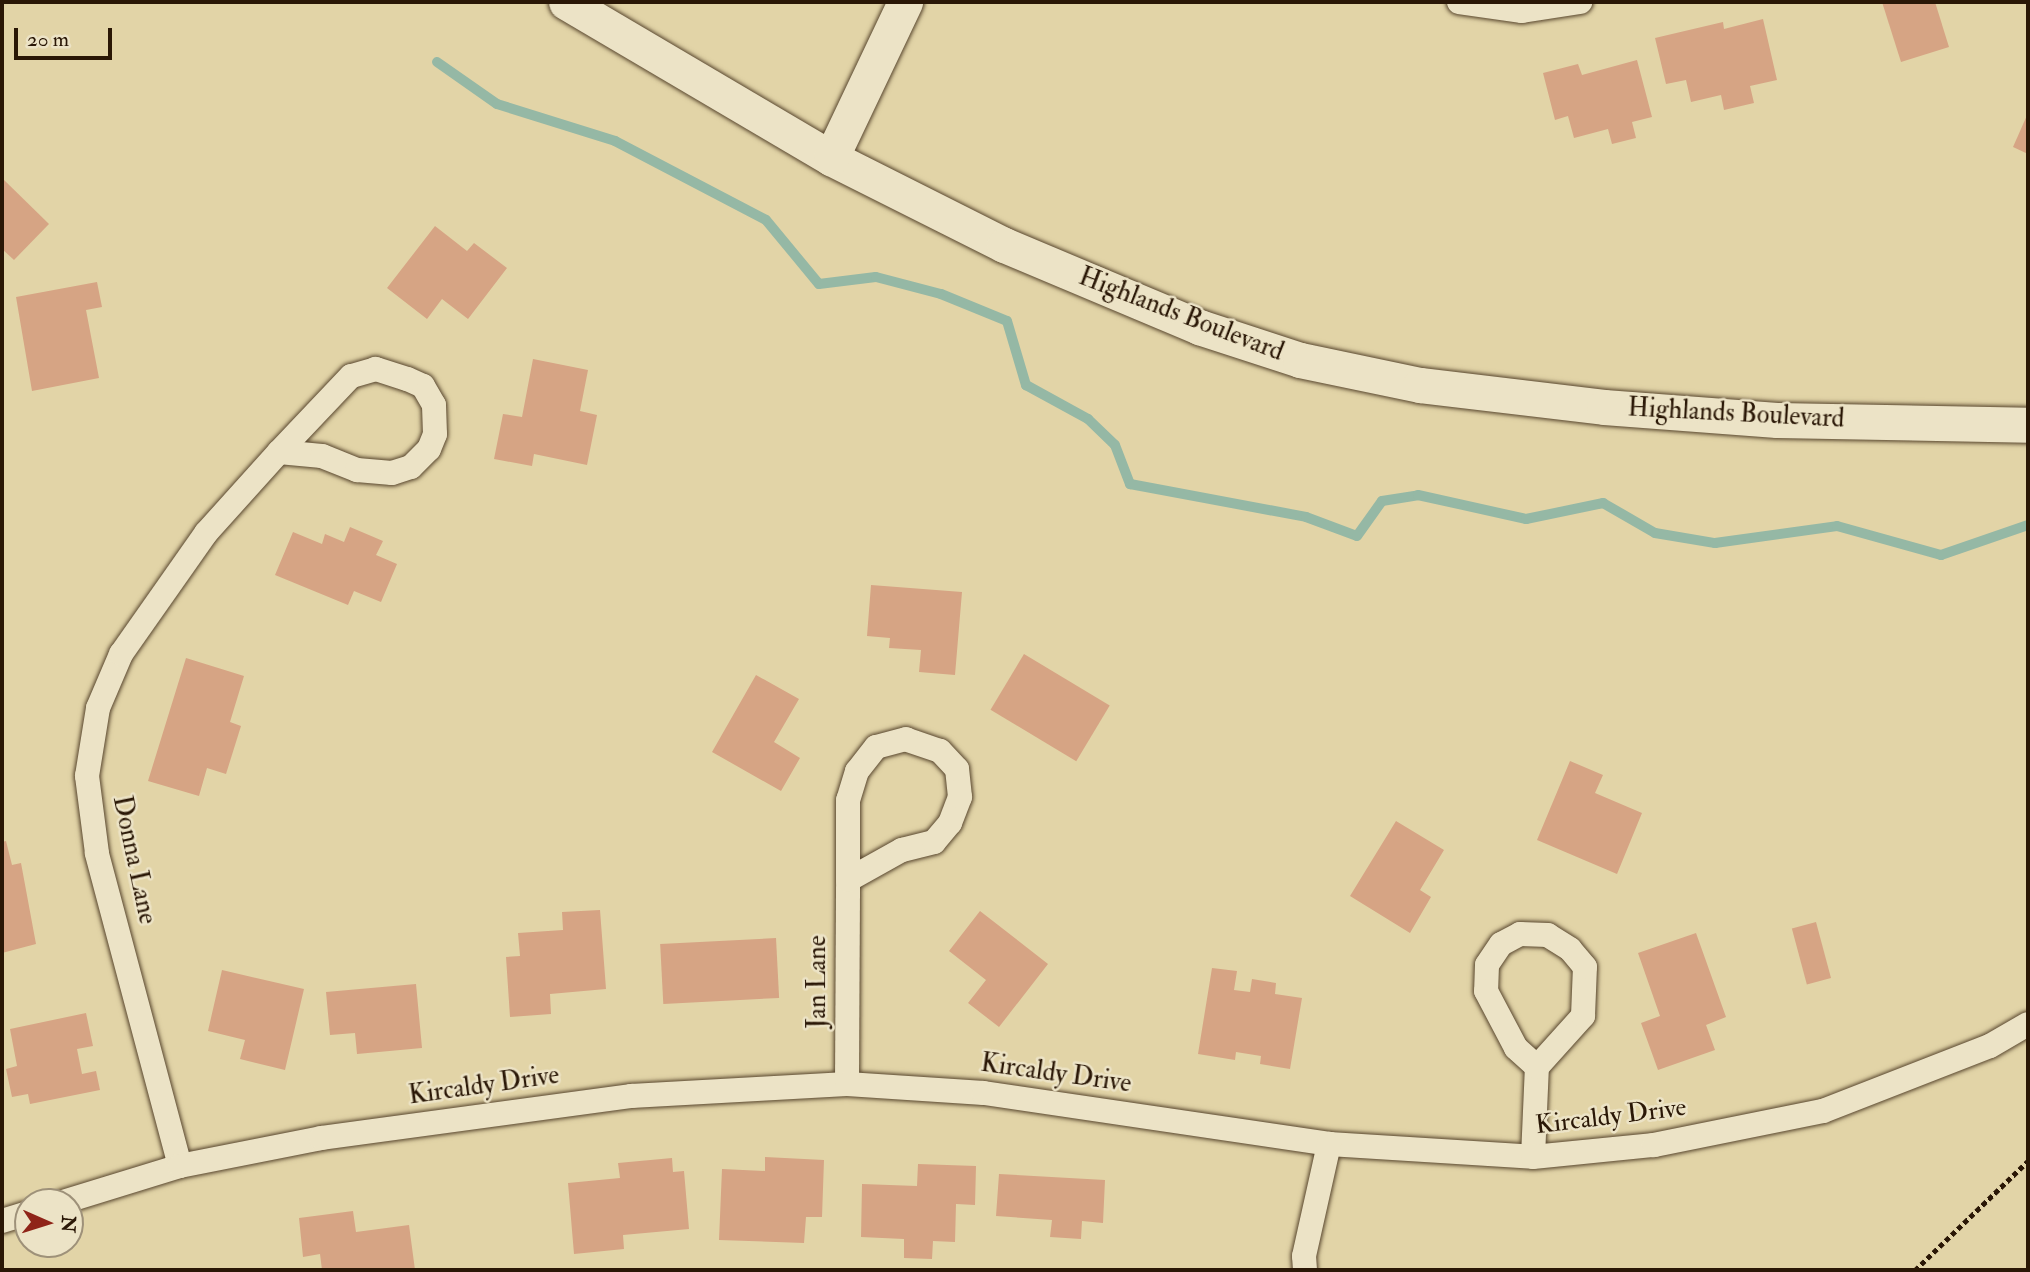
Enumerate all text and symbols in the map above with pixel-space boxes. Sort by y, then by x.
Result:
scale bar [18,14,116,58]
text: 20 m [27,26,69,53]
street label: Highlands Boulevard [1074,262,1288,368]
street label: Highlands Boulevard [1627,393,1845,435]
street label: Donna Lane [105,793,163,927]
street label: Jan Lane [802,935,834,1029]
street label: Kircaldy Drive [979,1048,1133,1100]
street label: Kircaldy Drive [407,1060,561,1112]
street label: Kircaldy Drive [1534,1092,1688,1142]
north arrow [14,1188,84,1258]
text: N [56,1215,80,1233]

